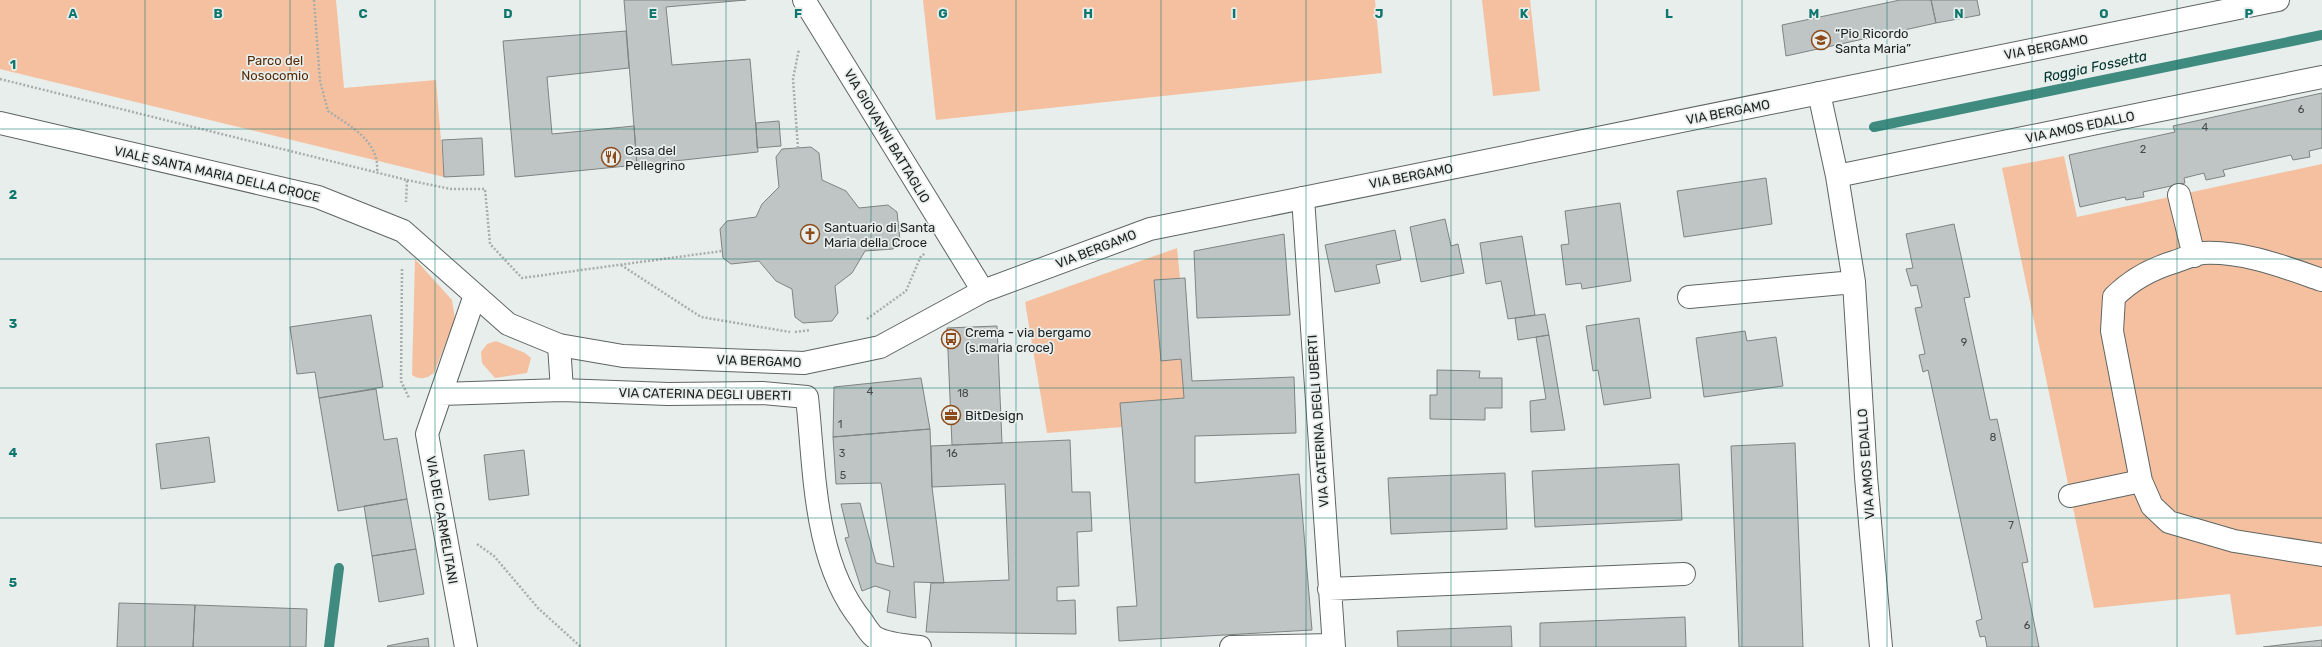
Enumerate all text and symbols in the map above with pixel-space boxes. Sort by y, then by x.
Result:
text: A [68,6,78,21]
text: B [213,6,223,21]
text: C [358,6,368,21]
text: D [503,6,513,21]
text: E [649,6,657,21]
text: F [794,6,802,21]
text: G [938,6,948,21]
text: H [1083,6,1093,21]
text: I [1232,6,1236,21]
text: J [1375,6,1383,21]
text: K [1520,6,1529,21]
text: L [1665,6,1673,21]
text: M [1809,6,1819,21]
text: N [1954,6,1964,21]
text: O [2099,6,2109,21]
text: P [2245,6,2254,21]
place label: “Pio Ricordo Santa Maria” [1835,26,1911,56]
school or university icon: “Pio Ricordo Santa Maria” [1810,29,1832,51]
street label: VIA BERGAMO [2003,31,2089,62]
water label: Roggia Fossetta [2041,48,2149,86]
park label: Parco del Nosocomio [241,53,309,83]
text: 1 [10,57,16,72]
street label: VIA GIOVANNI BATTAGLIO [841,66,933,206]
street label: VIA BERGAMO [1685,96,1771,127]
house number: 6 [2298,103,2305,116]
street label: VIA AMOS EDALLO [2024,108,2136,146]
house number: 4 [2202,121,2209,134]
street label: VIALE SANTA MARIA DELLA CROCE [112,143,322,205]
place label: Casa del Pellegrino [625,143,685,174]
house number: 2 [2140,143,2146,156]
restaurant icon: Casa del Pellegrino [600,146,622,168]
street label: VIA BERGAMO [1368,160,1454,191]
text: 2 [9,187,17,202]
place label: Santuario di Santa Maria della Croce [824,220,935,250]
church icon: Santuario di Santa Maria della Croce [799,223,821,245]
street label: VIA BERGAMO [1054,227,1139,271]
text: 3 [9,316,18,331]
place label: Crema - via bergamo (s.maria croce) [965,325,1091,355]
bus stop icon: Crema - via bergamo (s.maria croce) [940,328,962,350]
street label: VIA CATERINA DEGLI UBERTI [1304,334,1332,508]
house number: 9 [1961,336,1967,349]
street label: VIA BERGAMO [716,352,802,370]
street label: VIA CATERINA DEGLI UBERTI [618,385,792,403]
house number: 4 [867,385,874,398]
house number: 18 [957,387,969,400]
office icon: BitDesign [940,404,962,426]
place label: BitDesign [965,408,1024,424]
street label: VIA AMOS EDALLO [1855,408,1877,520]
house number: 1 [838,418,842,431]
house number: 8 [1990,431,1997,444]
text: 4 [9,445,18,460]
house number: 3 [839,447,846,460]
house number: 16 [946,447,958,460]
street label: VIA DEI CARMELITANI [423,455,461,585]
house number: 5 [840,469,847,482]
house number: 7 [2008,519,2014,532]
text: 5 [9,575,17,590]
house number: 6 [2024,619,2031,632]

